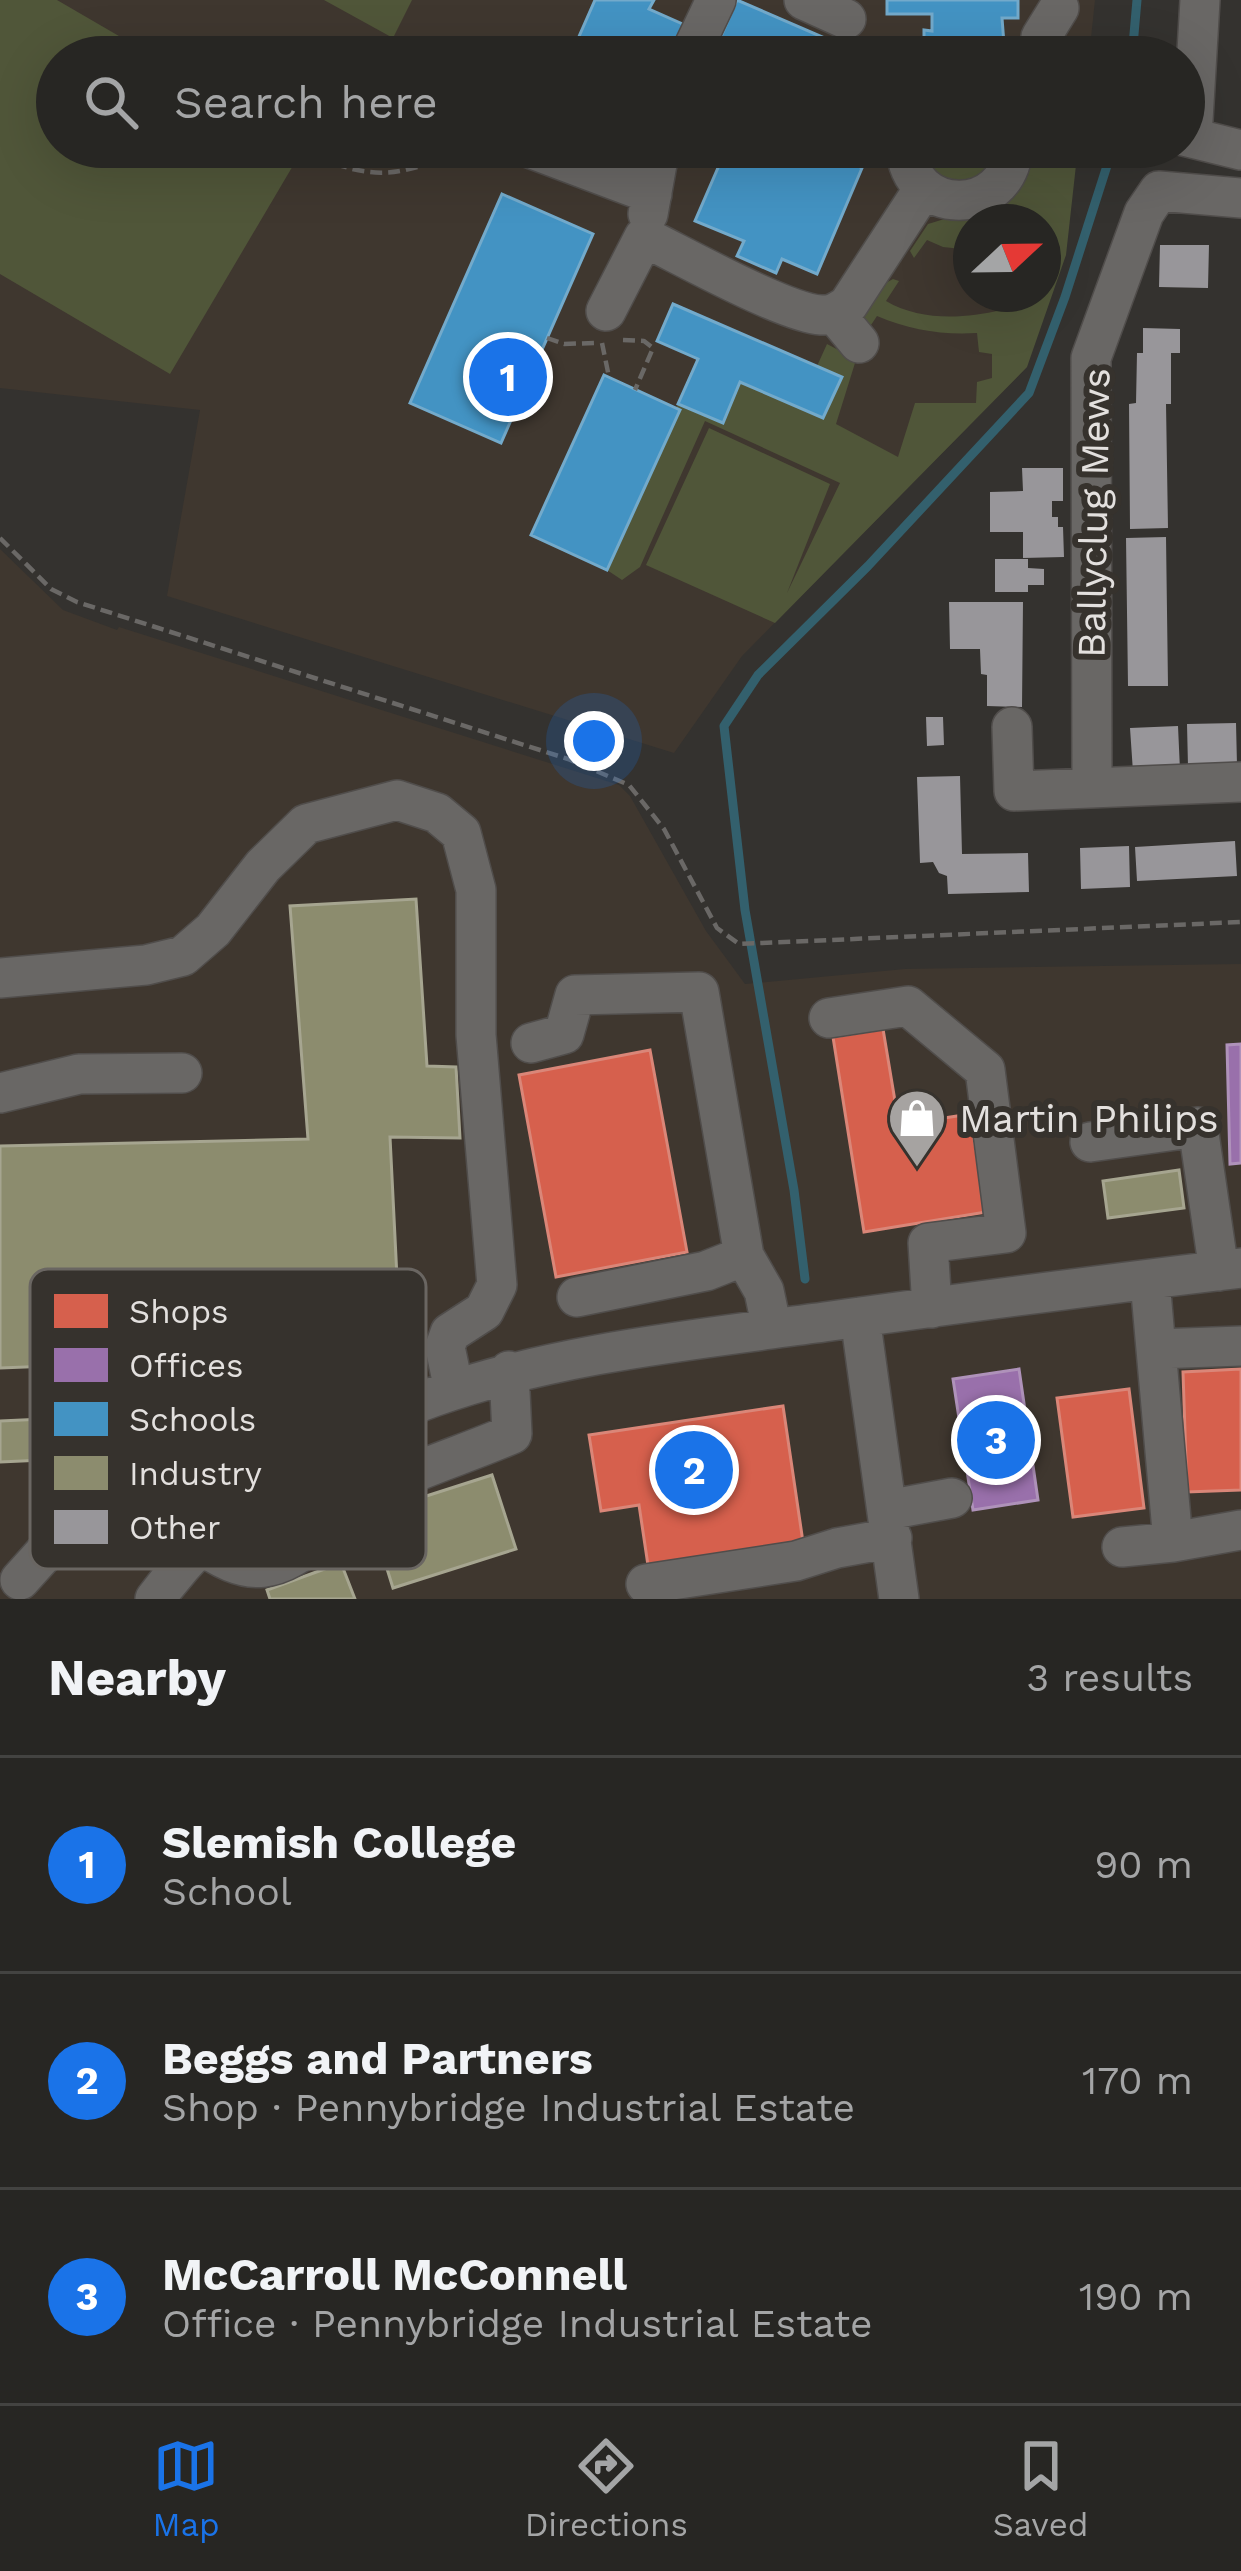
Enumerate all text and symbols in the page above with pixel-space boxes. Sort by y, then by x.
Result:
search box [36,36,1205,168]
icon: search [78,69,144,135]
text: Search here [174,76,438,129]
north arrow [953,204,1061,312]
pin: 1 [469,332,547,422]
street label: Ballyclug Mews [1068,368,1119,658]
your location [564,711,624,771]
shop icon: Martin Philips [886,1087,948,1169]
place label: Martin Philips [959,1096,1219,1141]
legend [30,1269,426,1569]
text: Shops [129,1292,228,1331]
text: Offices [129,1346,243,1385]
pin: 3 [957,1395,1035,1485]
text: Schools [129,1400,256,1439]
pin: 2 [655,1425,733,1515]
text: Industry [129,1454,262,1493]
text: Other [129,1508,220,1547]
text: Nearby [48,1648,226,1707]
text: 3 results [1027,1655,1193,1700]
text: Slemish College [162,1816,516,1869]
text: 1 [79,1842,95,1887]
text: 90 m [1094,1842,1193,1887]
text: School [162,1869,292,1914]
text: Beggs and Partners [162,2032,593,2085]
text: 2 [75,2058,99,2103]
text: 170 m [1082,2058,1193,2103]
text: Shop · Pennybridge Industrial Estate [162,2085,855,2130]
text: McCarroll McConnell [162,2248,627,2301]
text: 3 [75,2274,99,2319]
text: 190 m [1079,2274,1193,2319]
text: Office · Pennybridge Industrial Estate [162,2301,873,2346]
tab: Map [152,2433,220,2544]
tab: Directions [525,2433,688,2544]
tab: Saved [993,2433,1089,2544]

